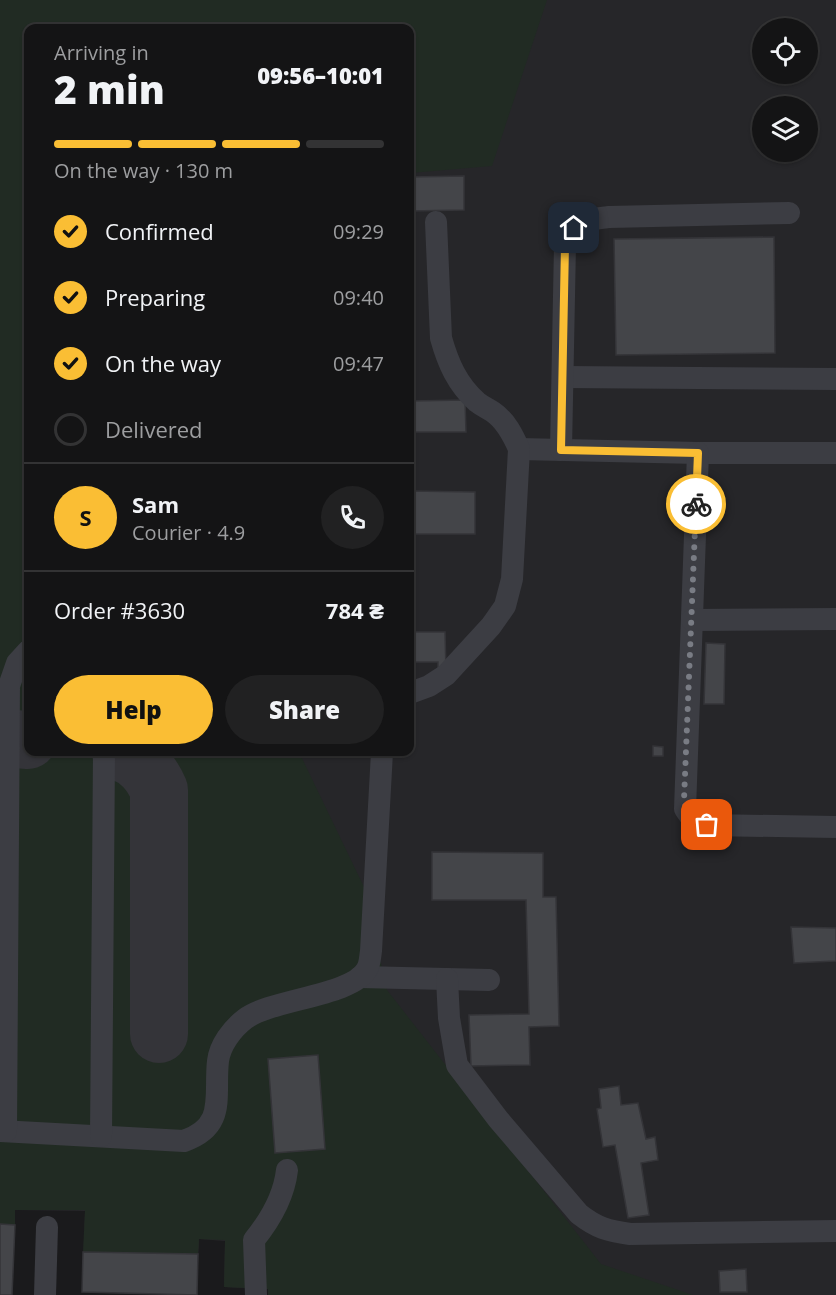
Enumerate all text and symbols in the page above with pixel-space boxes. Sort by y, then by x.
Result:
map controls [752,18,818,162]
button: locate [752,18,818,84]
text: Arriving in [54,39,149,66]
text: 09:56–10:01 [257,60,384,90]
text: 2 min [54,62,165,115]
button: layers [752,96,818,162]
text: On the way · 130 m [54,157,233,184]
pin [548,202,599,253]
icon: home [557,211,590,244]
icon: check [54,215,87,248]
text: Confirmed [105,216,214,246]
text: 09:29 [333,218,384,245]
icon: check [54,281,87,314]
text: Preparing [105,282,205,312]
text: 09:40 [333,284,384,311]
icon: check [54,347,87,380]
text: On the way [105,348,221,378]
text: 09:47 [333,350,384,377]
text: Delivered [105,414,203,444]
courier [666,474,726,534]
button: phone [321,486,384,549]
icon: bike [680,488,713,521]
text: Sam [132,489,179,519]
text: S [79,502,92,532]
text: Courier · 4.9 [132,519,245,546]
text: Order #3630 [54,595,185,625]
text: 784 ₴ [326,595,384,625]
button: Help [54,675,213,744]
button: Share [225,675,384,744]
pin [681,799,732,850]
icon: bag [690,808,723,841]

